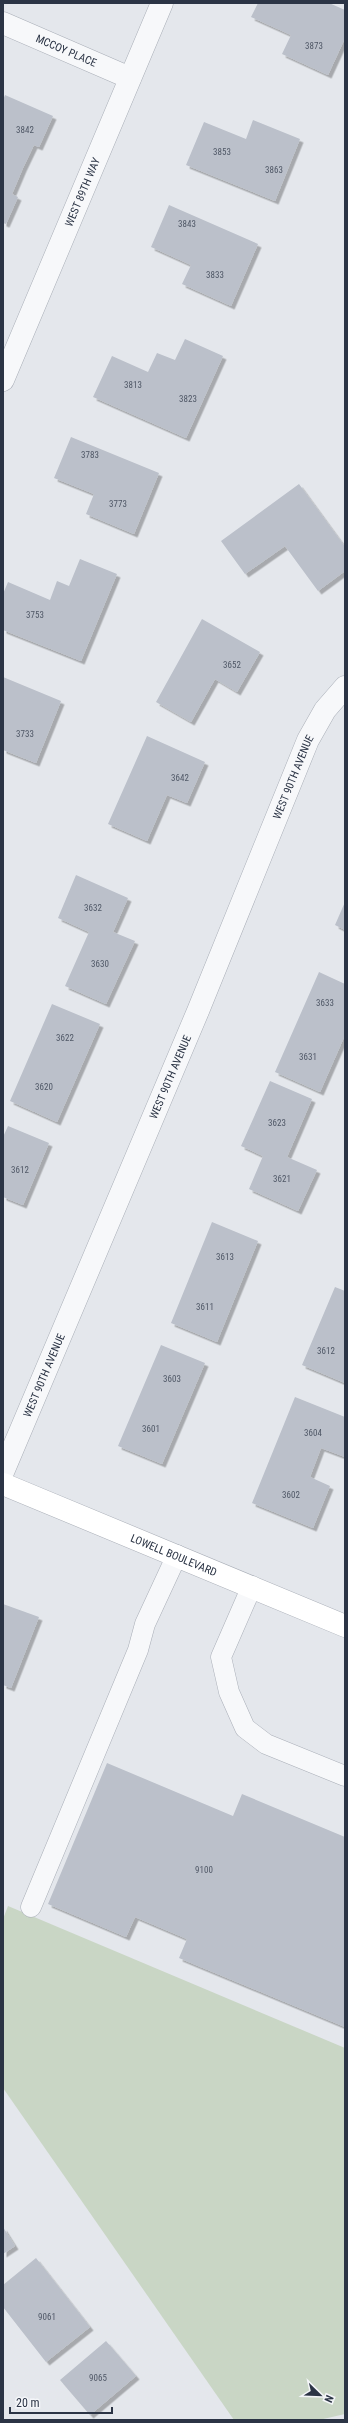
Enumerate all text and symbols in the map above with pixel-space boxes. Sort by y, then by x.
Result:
street label: MCCOY PLACE [34,32,99,70]
house number: 3873 [305,41,323,51]
house number: 3842 [16,125,34,135]
house number: 3853 [213,147,231,157]
street label: WEST 89TH WAY [62,156,103,229]
house number: 3863 [265,165,283,175]
house number: 3843 [178,219,196,229]
house number: 3833 [206,270,224,280]
house number: 3813 [124,380,142,390]
house number: 3823 [179,394,197,404]
house number: 3783 [81,450,99,460]
house number: 3773 [109,499,127,509]
house number: 3753 [26,610,44,620]
house number: 3652 [223,660,241,670]
house number: 3733 [16,729,34,739]
street label: WEST 90TH AVENUE [271,732,317,821]
house number: 3642 [171,773,189,783]
house number: 3632 [84,903,102,913]
house number: 3630 [91,959,109,969]
house number: 3633 [316,998,334,1008]
house number: 3622 [56,1033,74,1043]
street label: WEST 90TH AVENUE [147,1033,194,1121]
house number: 3631 [299,1052,317,1062]
house number: 3620 [35,1082,53,1092]
house number: 3623 [268,1118,286,1128]
house number: 3612 [11,1165,29,1175]
house number: 3621 [273,1174,291,1184]
house number: 3613 [216,1252,234,1262]
house number: 3611 [196,1302,214,1312]
street label: WEST 90TH AVENUE [21,1331,68,1419]
house number: 3612 [317,1346,335,1356]
house number: 3603 [163,1374,181,1384]
house number: 3601 [142,1424,160,1434]
house number: 3604 [304,1428,322,1438]
house number: 3602 [282,1490,300,1500]
street label: LOWELL BOULEVARD [129,1532,219,1579]
house number: 9100 [195,1865,213,1875]
house number: 9061 [38,2312,56,2322]
house number: 9065 [89,2373,107,2383]
north arrow [300,2375,340,2415]
scale bar [10,2389,112,2415]
text: N [321,2393,336,2405]
text: 20 m [16,2396,40,2410]

